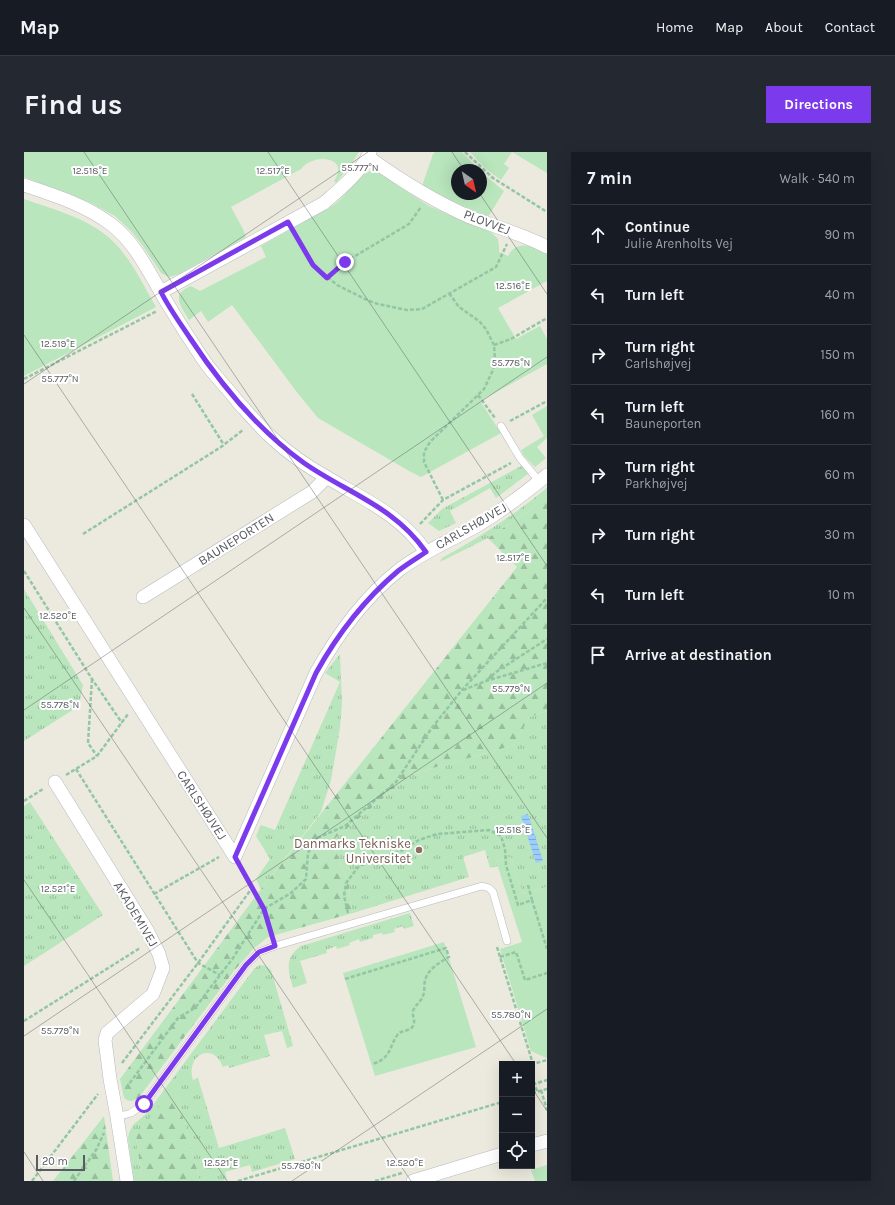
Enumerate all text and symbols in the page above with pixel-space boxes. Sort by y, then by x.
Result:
text: Map [20,17,59,39]
text: Home [656,19,693,36]
text: Map [715,19,743,36]
text: About [765,19,803,36]
text: Contact [825,19,875,36]
button: Directions [766,86,871,123]
text: Find us [24,88,123,121]
text: 55.777°N [341,162,379,174]
north arrow [451,164,487,200]
text: 12.518°E [72,165,108,177]
text: 12.517°E [256,165,290,177]
text: 7 min [587,168,632,188]
text: Walk · 540 m [780,171,855,186]
street label: PLOVVEJ [462,206,512,238]
text: Continue [625,218,690,236]
icon: ahead [587,224,609,246]
text: 90 m [824,227,855,242]
text: Julie Arenholts Vej [625,236,733,251]
route end [336,253,354,271]
text: 12.516°E [496,280,530,292]
icon: left [587,284,609,306]
text: Turn left [625,286,684,304]
text: 40 m [825,287,855,302]
text: 12.519°E [41,338,75,350]
text: Turn right [625,338,695,356]
icon: right [587,344,609,366]
text: 150 m [820,347,855,362]
text: Carlshøjvej [625,356,692,371]
text: 55.778°N [492,357,530,369]
text: 55.777°N [41,373,79,385]
text: Turn left [625,398,684,416]
icon: left [587,404,609,426]
text: 160 m [820,407,855,422]
text: Bauneporten [625,416,701,431]
text: Turn right [625,458,695,476]
icon: right [587,464,609,486]
text: 60 m [825,467,855,482]
text: Parkhøjvej [625,476,688,491]
street label: CARLSHØJVEJ [433,500,509,552]
street label: BAUNEPORTEN [195,510,277,568]
icon: right [587,524,609,546]
text: Turn right [625,526,695,544]
text: 30 m [824,527,855,542]
text: 12.517°E [496,552,530,564]
icon: left [587,584,609,606]
text: Turn left [625,586,684,604]
text: 10 m [828,587,855,602]
text: 12.520°E [39,610,77,622]
icon: arrive [587,644,609,666]
text: Arrive at destination [625,646,772,664]
text: 55.779°N [492,683,530,695]
text: 55.778°N [41,699,79,711]
street label: CARLSHØJVEJ [174,768,230,842]
text: 12.518°E [495,824,531,836]
place label: Danmarks Tekniske Universitet [294,836,411,866]
marker: Danmarks Tekniske Universitet [414,845,424,855]
street label: AKADEMIVEJ [111,879,161,949]
text: 12.521°E [41,883,75,895]
text: 55.780°N [491,1009,531,1021]
text: 55.779°N [41,1025,79,1037]
map controls [499,1061,535,1169]
button: + [499,1061,535,1097]
route start [135,1095,153,1113]
button: − [499,1097,535,1133]
button: locate [499,1133,535,1169]
scale bar [36,1153,85,1172]
text: 20 m [42,1155,68,1168]
text: 12.521°E [204,1157,238,1169]
text: 12.520°E [386,1157,424,1169]
text: 55.780°N [281,1160,321,1172]

